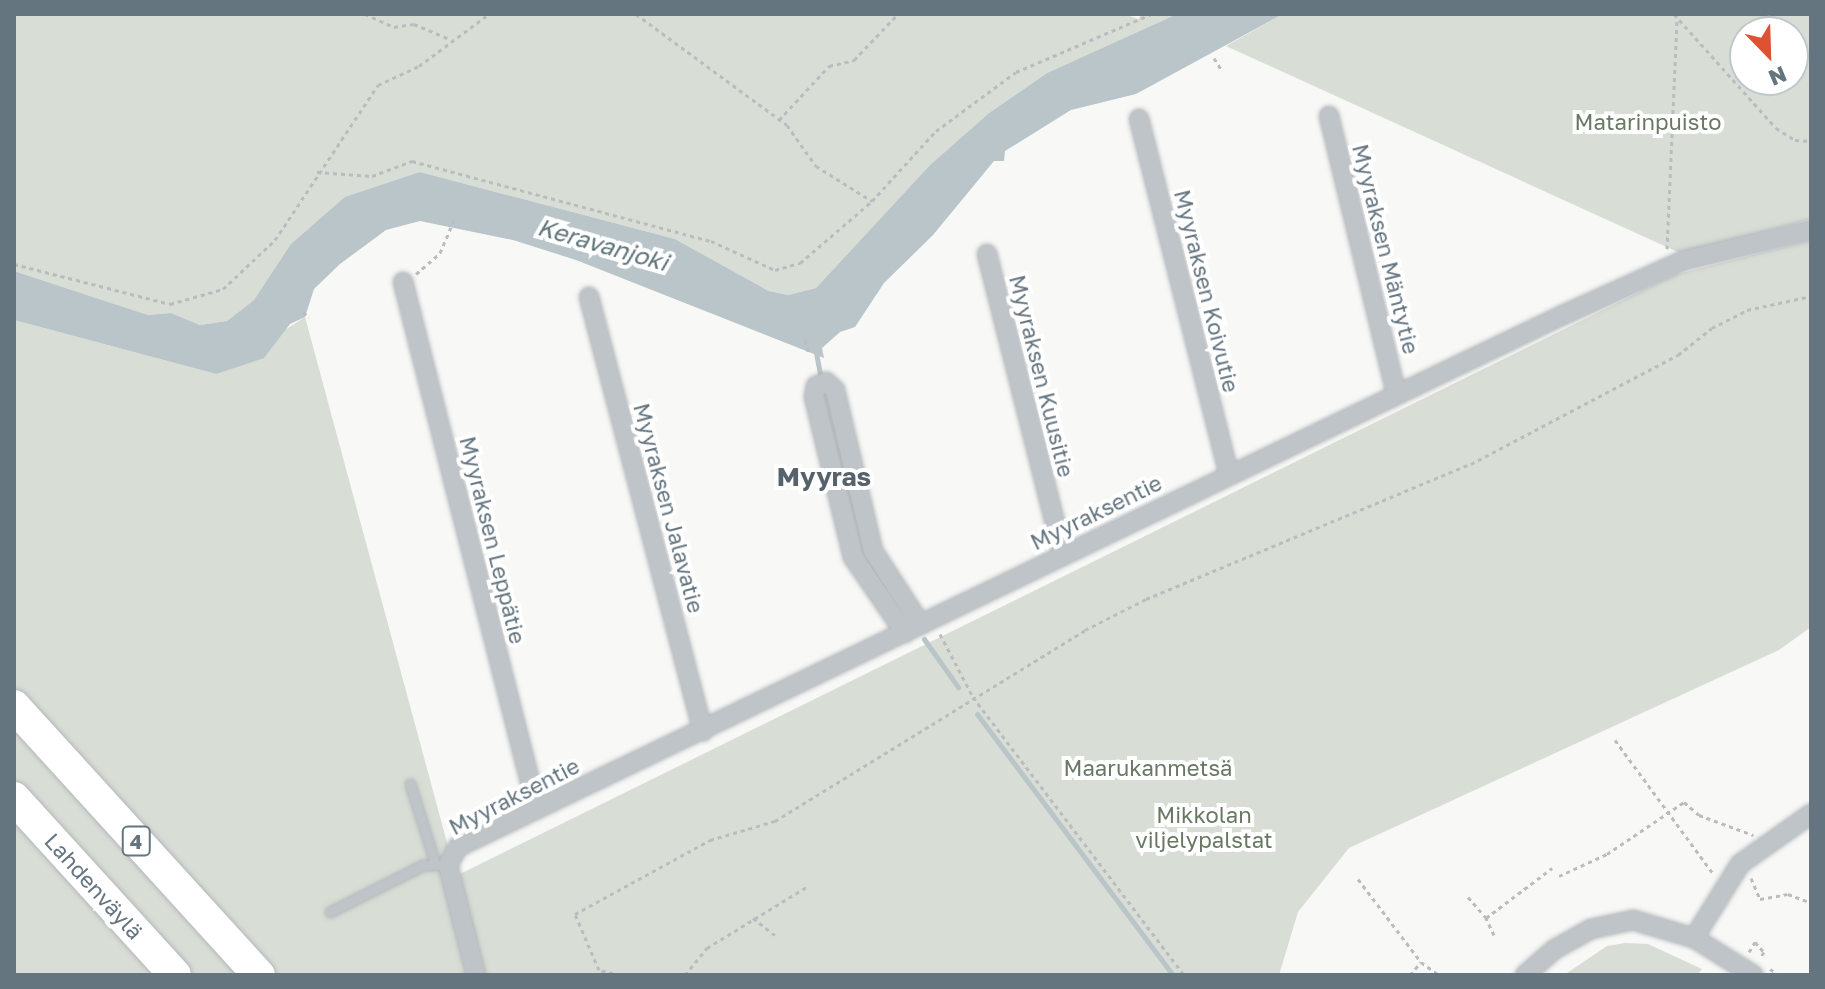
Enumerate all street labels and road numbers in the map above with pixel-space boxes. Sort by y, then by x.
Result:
street label: Myyraksen Mäntytie [1347,141,1425,357]
street label: Myyraksen Koivutie [1169,187,1245,395]
street label: Myyraksen Kuusitie [1004,272,1080,480]
street label: Myyraksen Jalavatie [628,400,710,616]
street label: Myyraksen Leppätie [454,434,532,646]
street label: Myyraksentie [1026,469,1166,555]
street label: Myyraksentie [444,752,584,840]
road number: 4 [120,825,152,857]
street label: Lahdenväylä [39,827,149,945]

